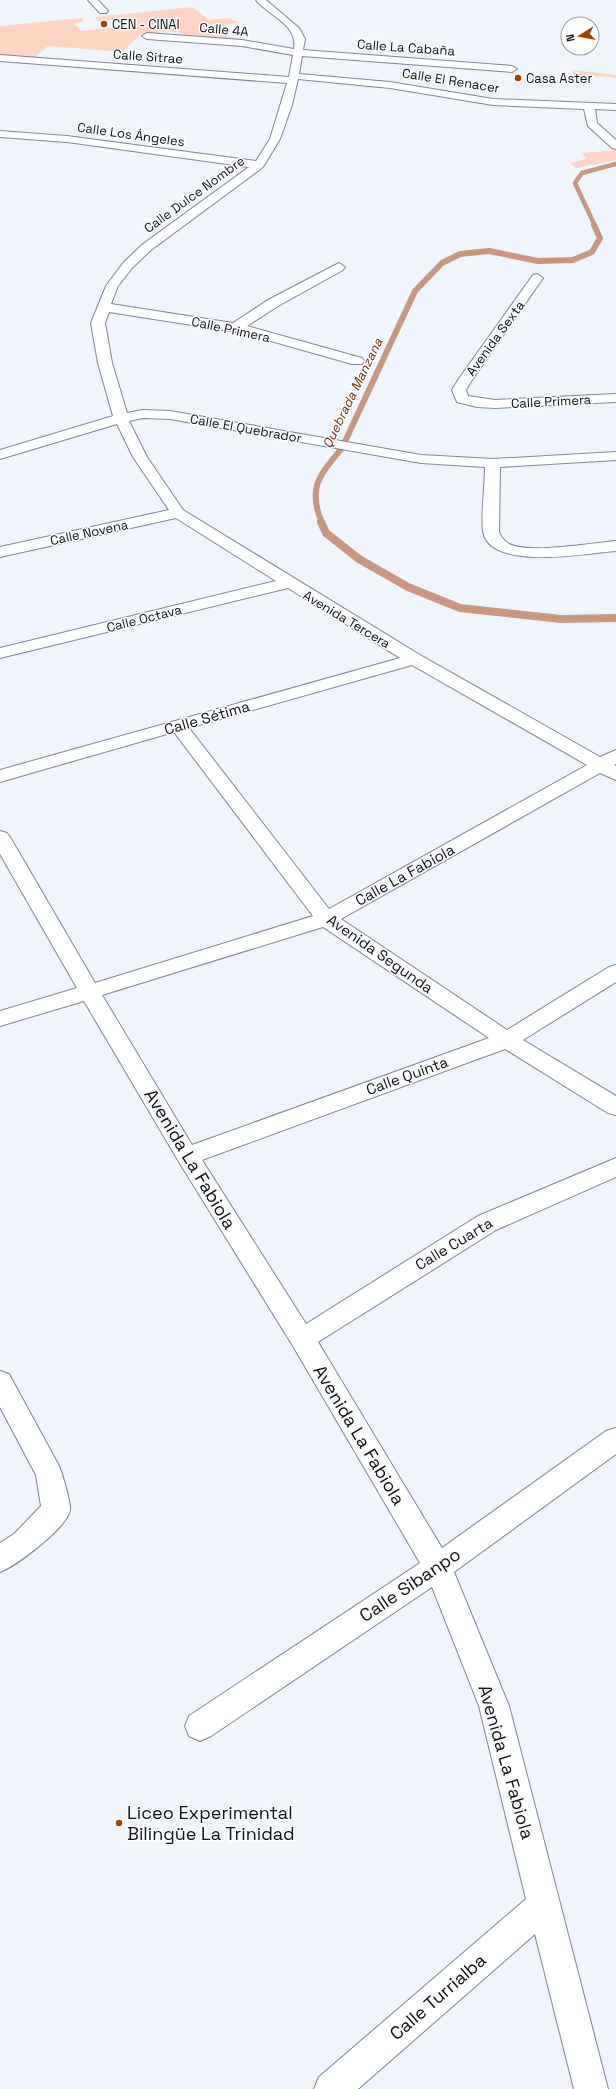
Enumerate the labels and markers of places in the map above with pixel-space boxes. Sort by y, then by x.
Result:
place label: CEN - CINAI [112,16,180,33]
marker: CEN - CINAI [99,19,109,29]
place label: Casa Aster [526,70,593,87]
marker: Casa Aster [513,73,523,83]
place label: Liceo Experimental Bilingüe La Trinidad [127,1801,295,1845]
marker: Liceo Experimental Bilingüe La Trinidad [114,1818,124,1828]

